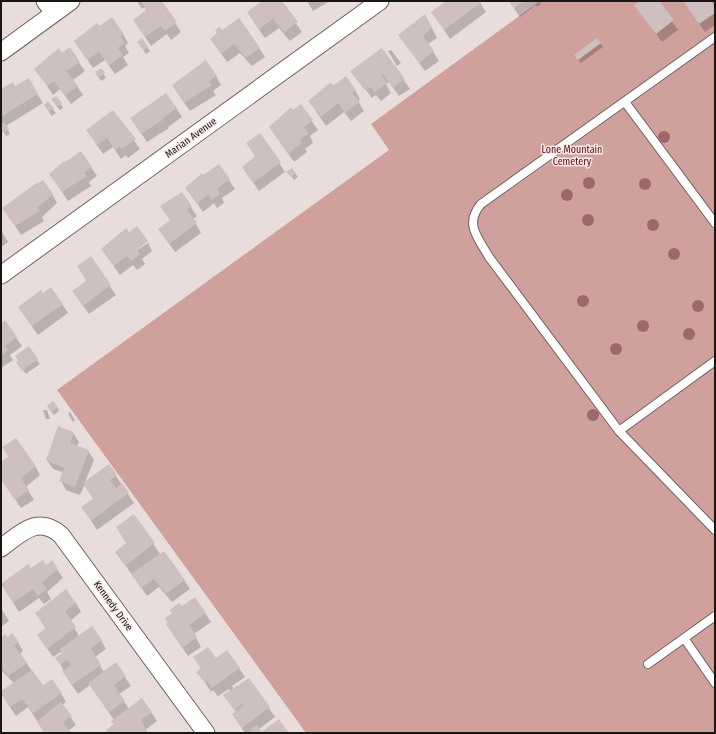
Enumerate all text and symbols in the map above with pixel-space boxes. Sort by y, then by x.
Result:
street label: Marian Avenue [163,115,219,161]
park label: Lone Mountain Cemetery [542,144,602,168]
street label: Kennedy Drive [91,579,135,633]

